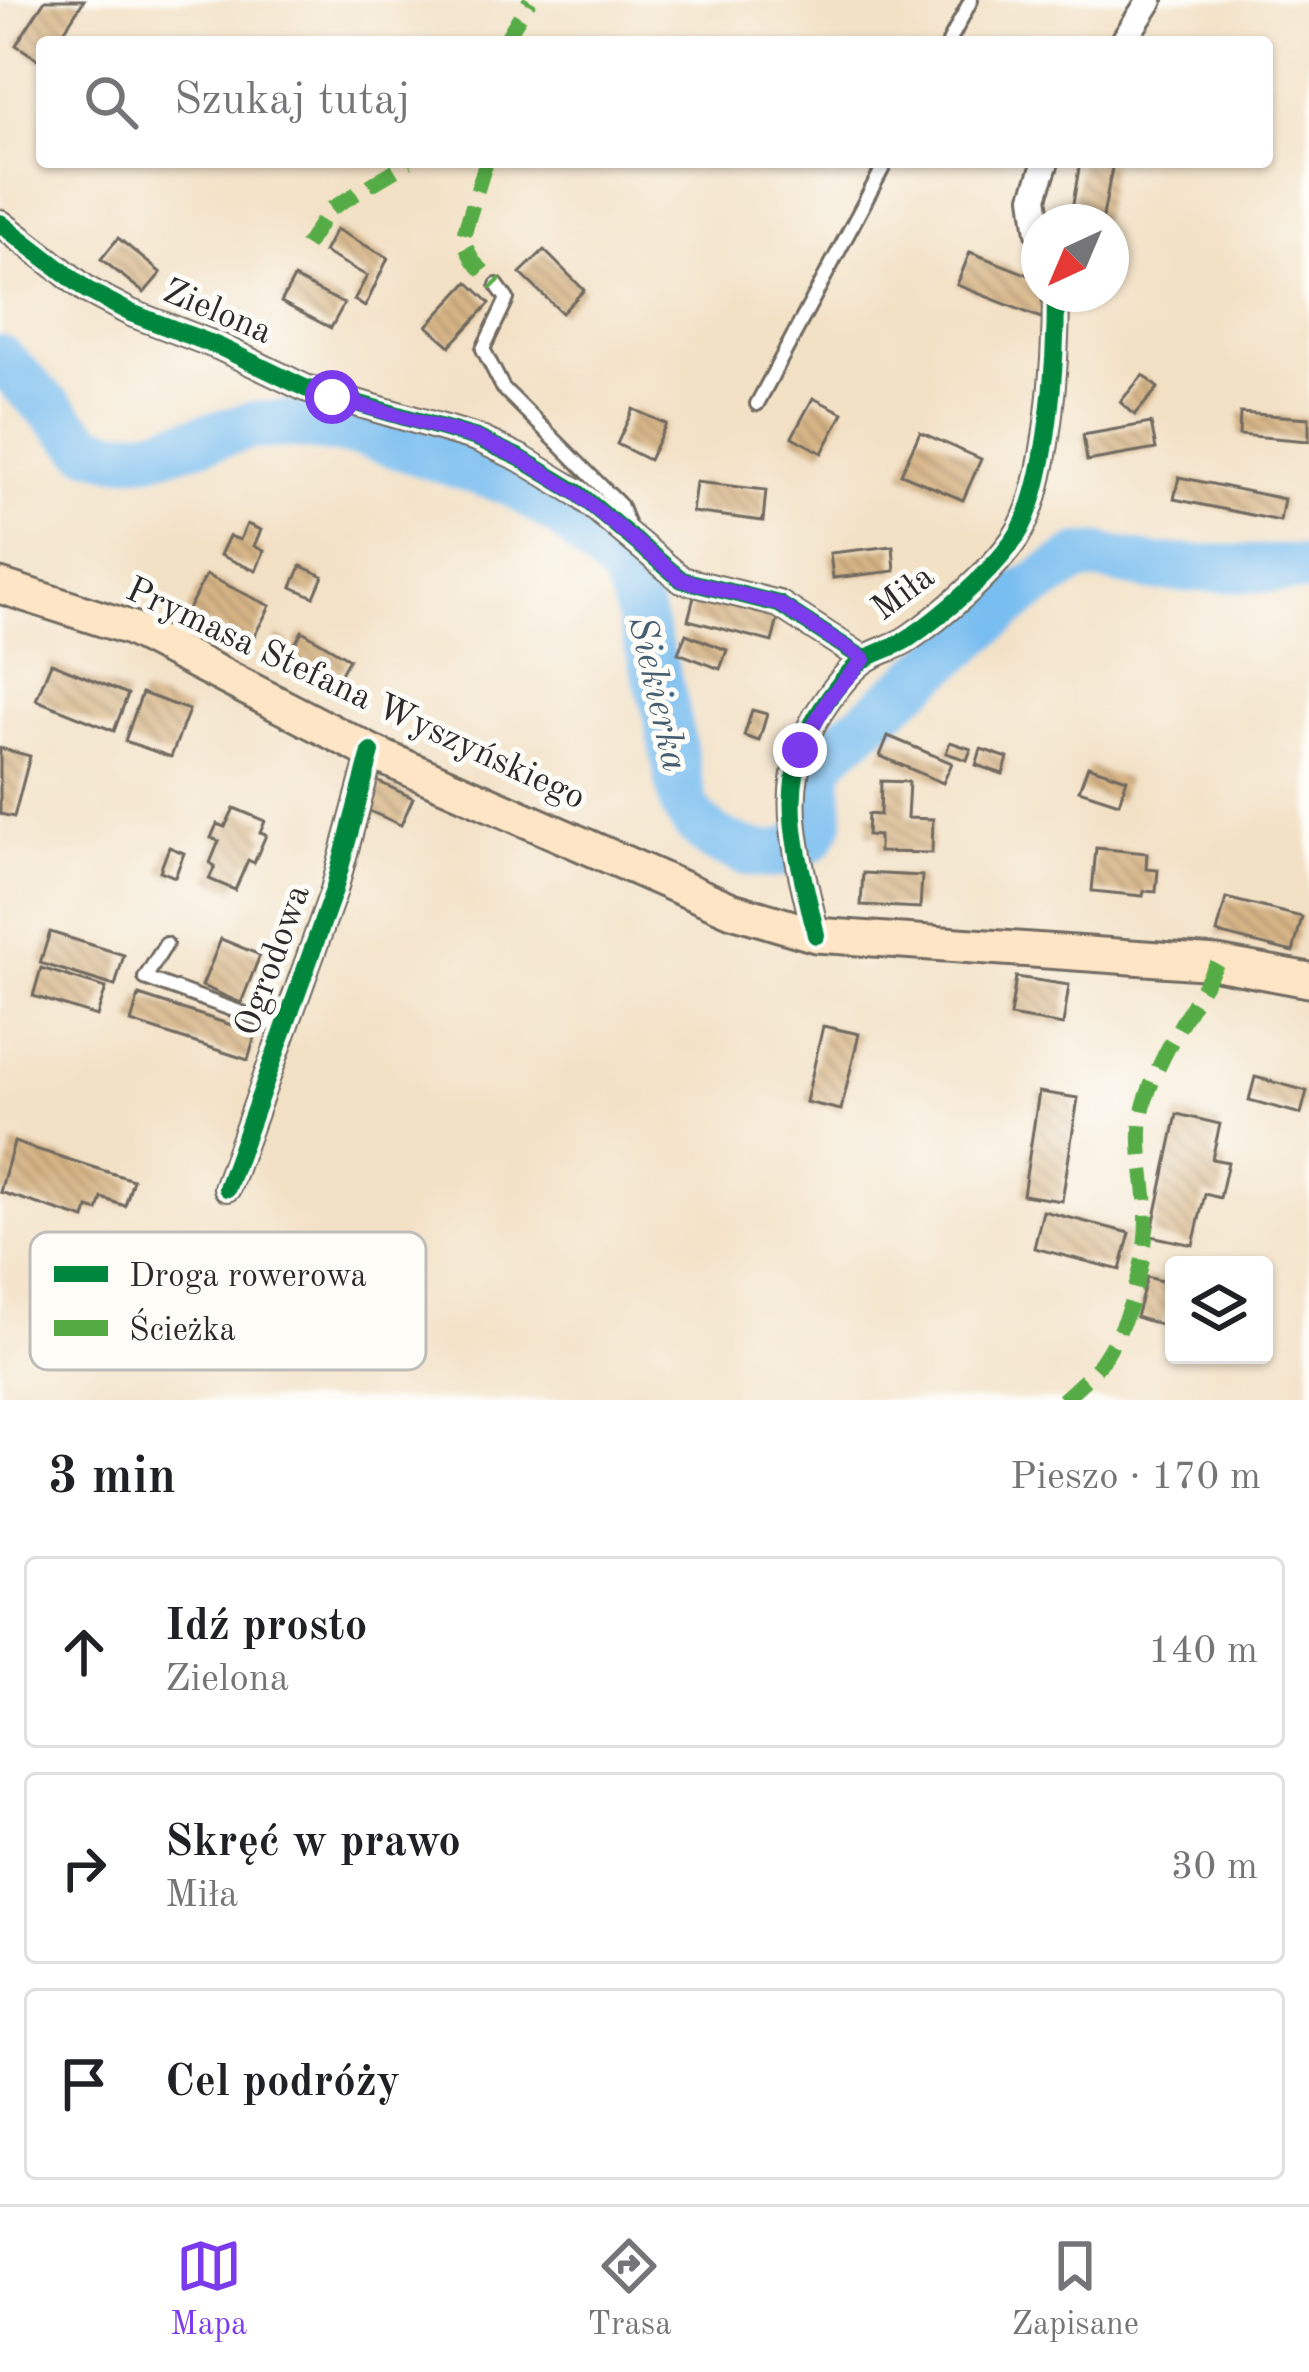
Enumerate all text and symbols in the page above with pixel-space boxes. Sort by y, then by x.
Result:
search box [36,36,1273,168]
icon: search [78,69,144,135]
text: Szukaj tutaj [174,79,411,124]
north arrow [1021,204,1129,312]
street label: Zielona [157,274,277,352]
route start [305,370,359,424]
street label: Miła [866,559,942,629]
street label: Prymasa Stefana Wyszyńskiego [120,573,590,817]
water label: Siekierka [620,613,694,775]
route end [773,723,827,777]
street label: Ogrodowa [230,880,318,1041]
legend [30,1232,426,1370]
map controls [1165,1256,1273,1364]
button: layers [1165,1256,1273,1364]
text: Droga rowerowa [129,1261,367,1294]
text: Ścieżka [129,1308,236,1348]
text: 3 min [48,1453,176,1504]
text: Pieszo · 170 m [1010,1458,1261,1497]
text: Idź prosto [165,1605,367,1650]
icon: ahead [51,1619,117,1685]
text: 140 m [1148,1632,1258,1671]
text: Zielona [165,1660,289,1699]
text: Skręć w prawo [165,1821,461,1866]
icon: right [51,1835,117,1901]
text: 30 m [1171,1848,1258,1887]
text: Miła [165,1876,238,1915]
icon: arrive [51,2051,117,2117]
text: Cel podróży [165,2061,400,2106]
tab: Mapa [170,2233,247,2346]
tab: Trasa [587,2233,671,2346]
tab: Zapisane [1012,2233,1139,2346]

